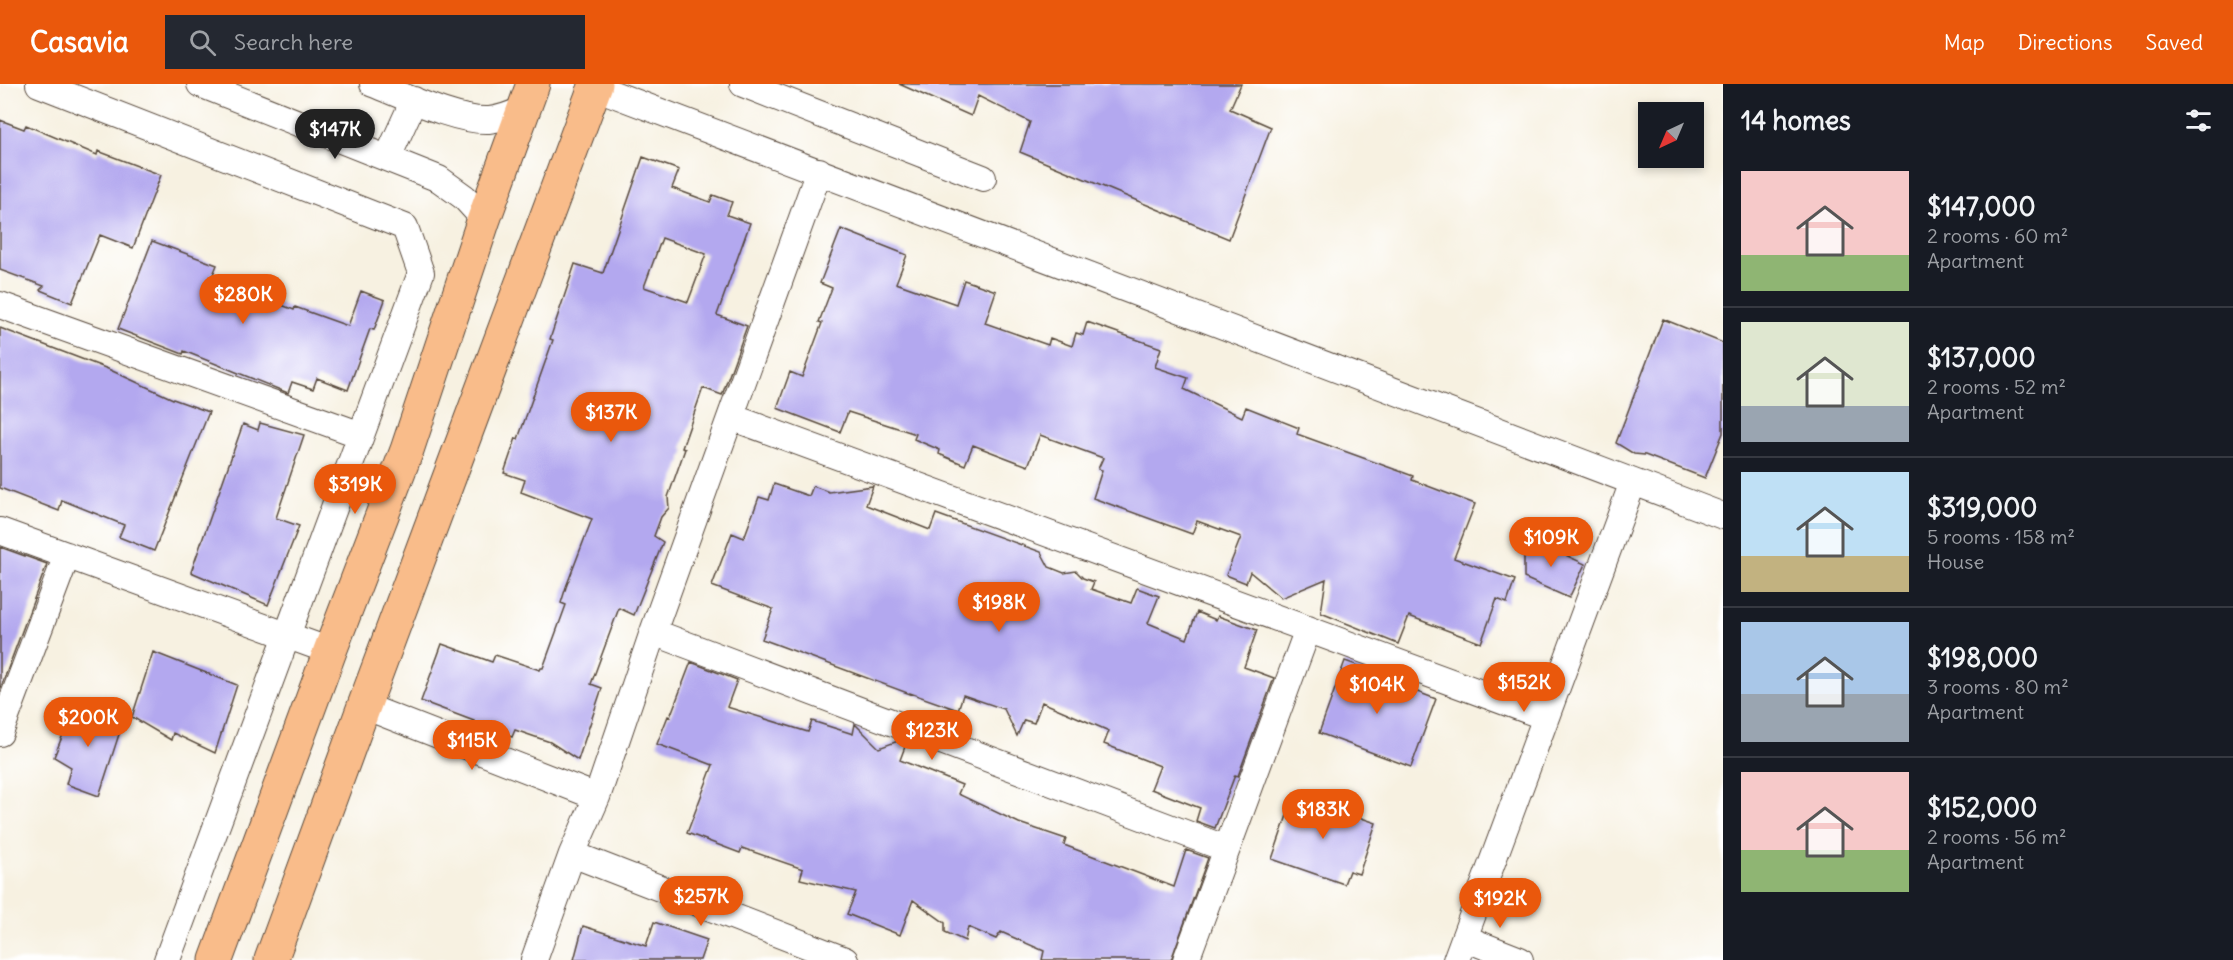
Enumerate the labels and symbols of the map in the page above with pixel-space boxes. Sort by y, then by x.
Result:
north arrow [1638,102,1704,168]
pin: $147K [293,109,377,160]
pin: $280K [201,274,285,325]
pin: $137K [569,392,653,443]
pin: $319K [313,464,397,515]
pin: $109K [1509,517,1593,568]
pin: $198K [957,582,1041,633]
pin: $152K [1482,662,1566,713]
pin: $104K [1335,664,1419,715]
pin: $200K [46,697,130,748]
pin: $123K [890,710,974,761]
pin: $115K [430,720,514,771]
pin: $183K [1281,789,1365,840]
pin: $257K [659,876,743,927]
pin: $192K [1458,878,1542,929]

